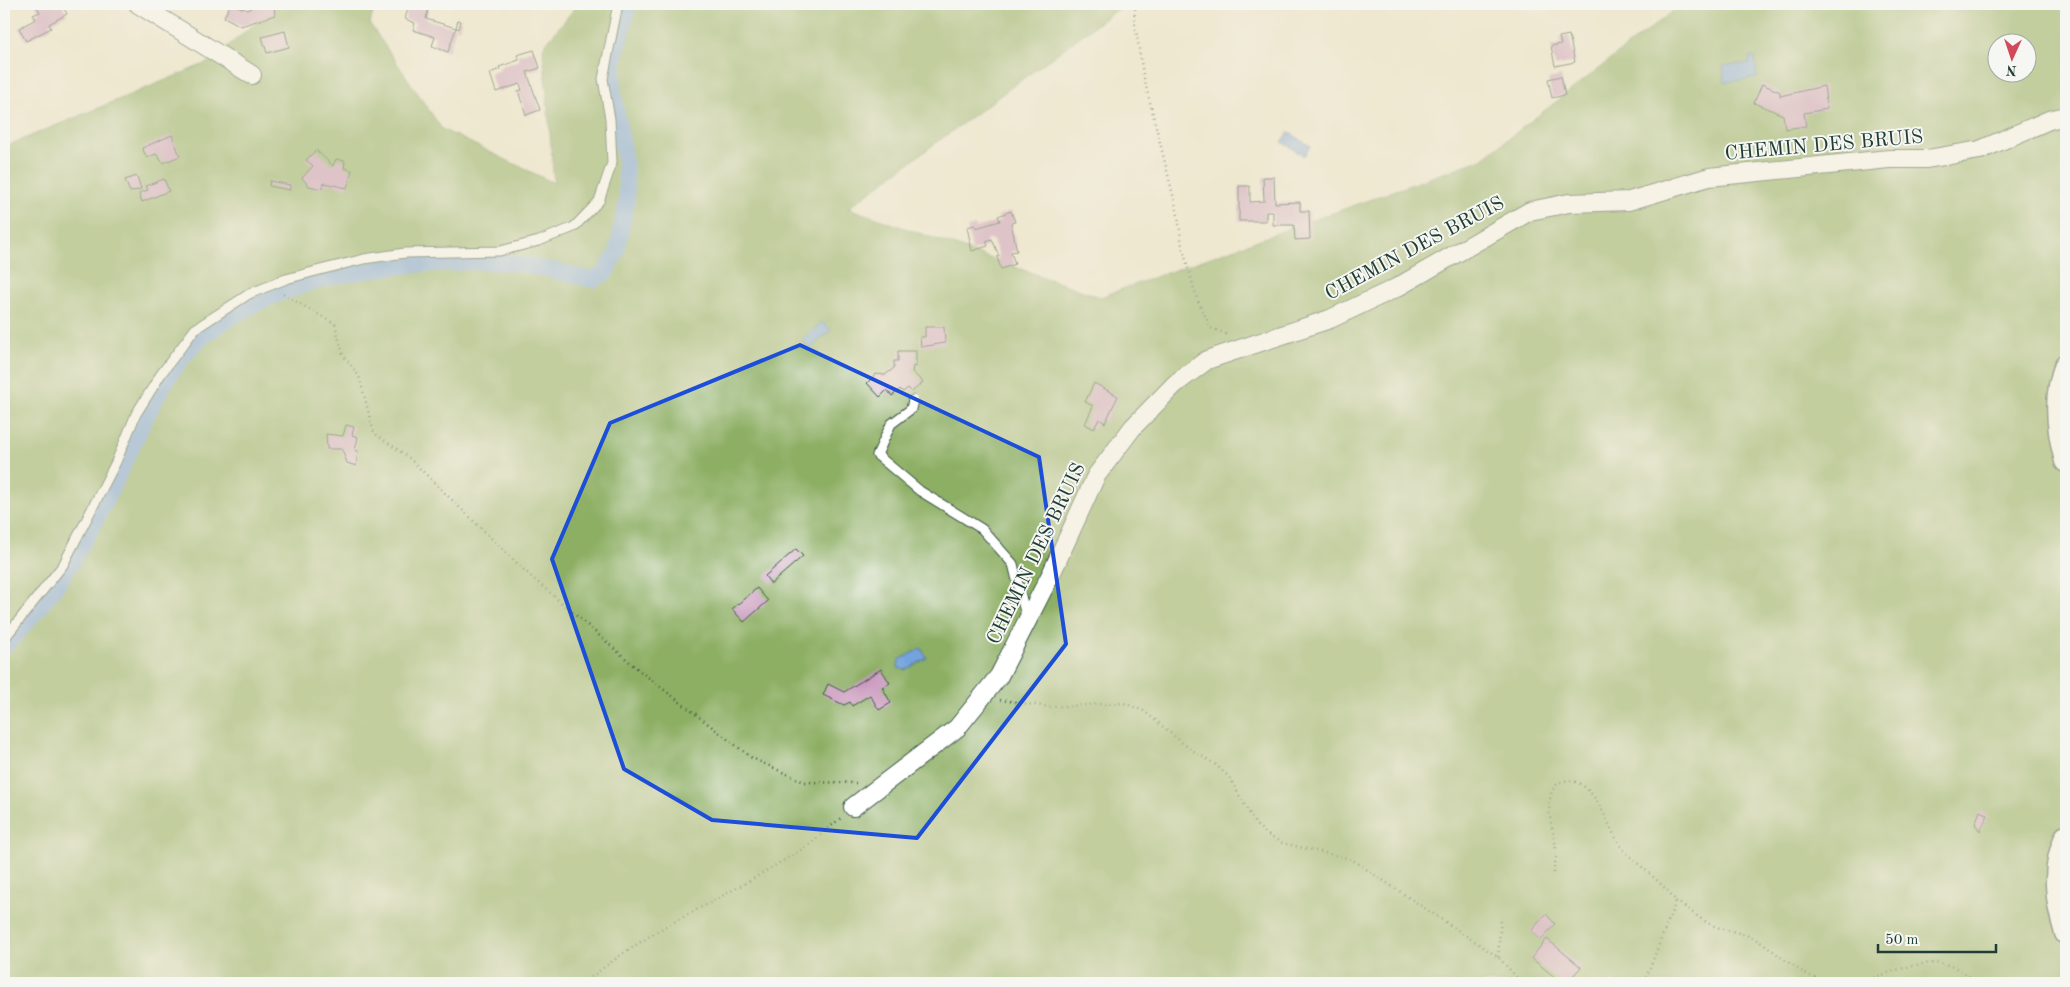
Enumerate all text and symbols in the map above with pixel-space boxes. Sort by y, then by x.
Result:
north arrow [1988,32,2038,82]
text: N [2005,63,2017,77]
street label: CHEMIN DES BRUIS [1724,127,1924,165]
street label: CHEMIN DES BRUIS [1322,193,1508,305]
street label: CHEMIN DES BRUIS [984,460,1090,648]
scale bar [1878,922,1995,954]
text: 50 m [1885,933,1919,948]

